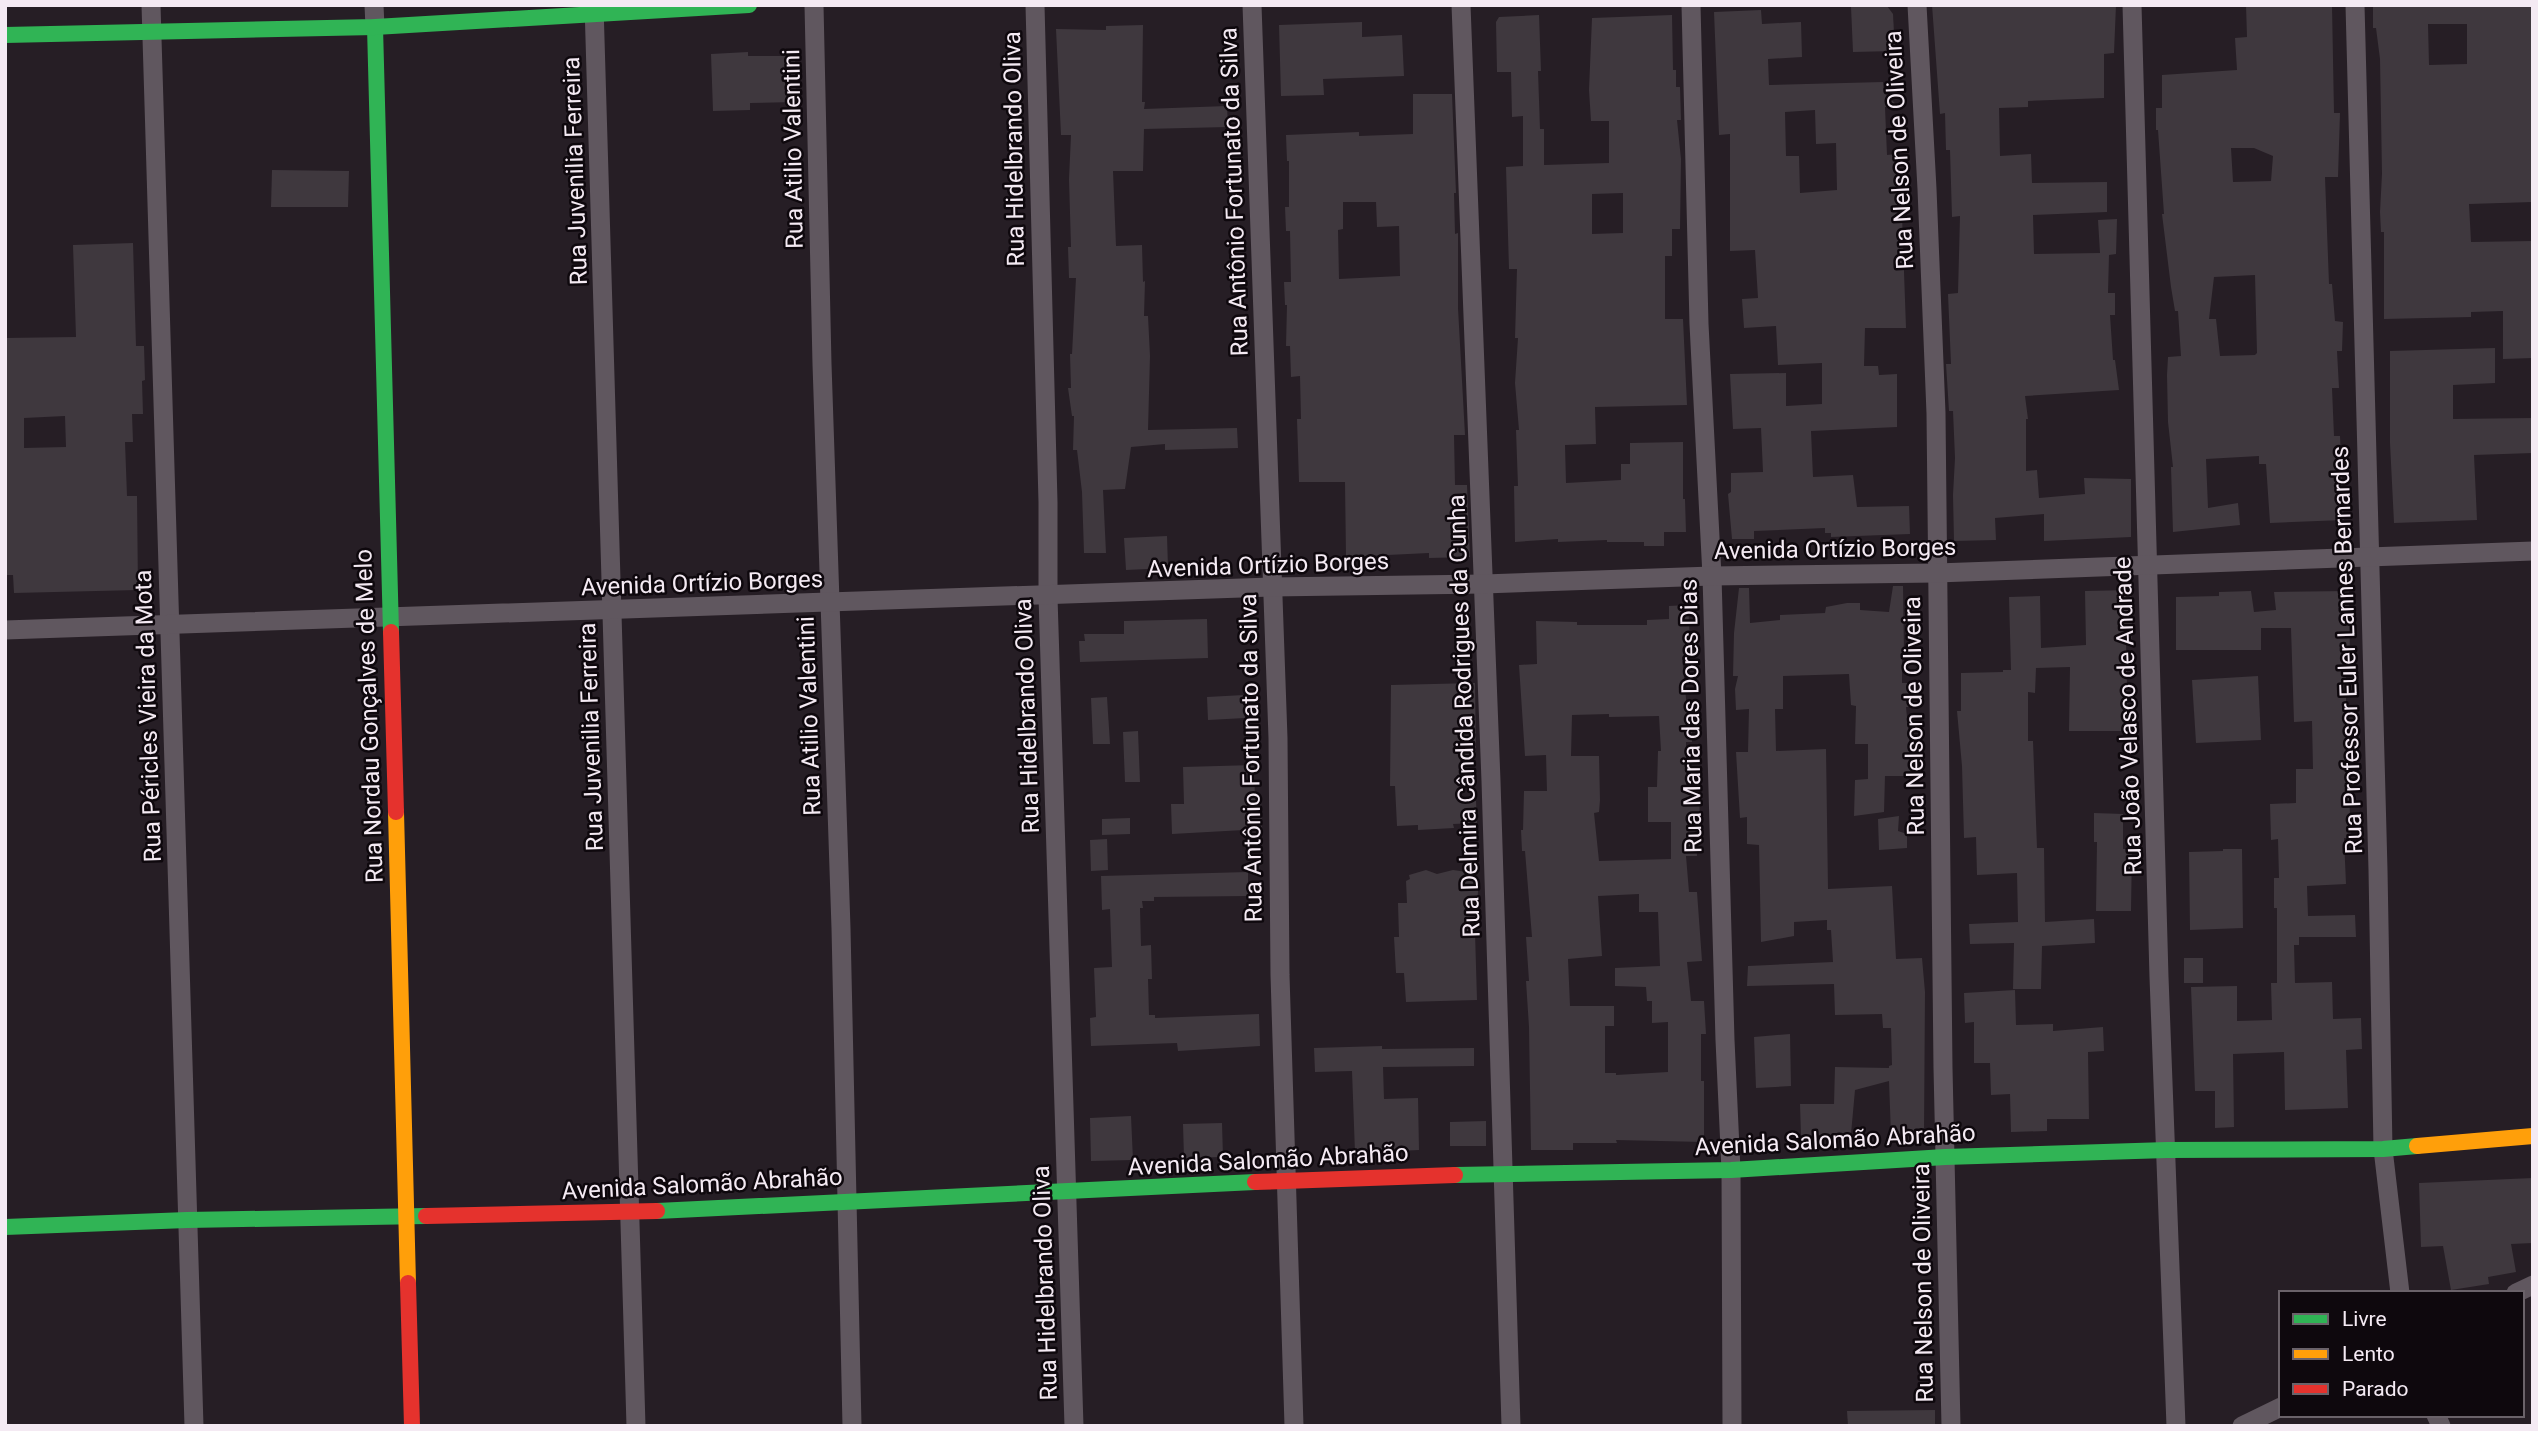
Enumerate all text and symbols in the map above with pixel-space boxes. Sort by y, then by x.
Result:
street label: Rua Antônio Fortunato da Silva [1214,27,1254,357]
street label: Rua Nelson de Oliveira [1879,30,1919,270]
street label: Rua Hidelbrando Oliva [998,31,1030,267]
street label: Rua Atilio Valentini [777,49,809,249]
street label: Rua Juvenilia Ferreira [557,56,593,286]
street label: Rua Professor Euler Lannes Bernardes [2326,445,2368,855]
street label: Rua Delmira Cândida Rodrigues da Cunha [1442,494,1486,938]
street label: Avenida Ortízio Borges [1714,533,1956,565]
street label: Avenida Ortízio Borges [1146,547,1390,583]
street label: Rua Nordau Gonçalves de Melo [349,549,389,883]
street label: Rua João Velasco de Andrade [2108,556,2148,876]
street label: Avenida Ortízio Borges [580,565,824,601]
street label: Rua Péricles Vieira da Mota [129,569,167,863]
street label: Rua Maria das Dores Dias [1675,579,1707,853]
street label: Rua Antônio Fortunato da Silva [1234,593,1268,923]
street label: Rua Nelson de Oliveira [1898,596,1930,836]
street label: Rua Hidelbrando Oliva [1009,598,1045,834]
street label: Rua Atilio Valentini [792,616,826,816]
street label: Rua Juvenilia Ferreira [573,622,609,852]
street label: Avenida Salomão Abrahão [1694,1119,1976,1161]
street label: Avenida Salomão Abrahão [1127,1139,1409,1181]
street label: Avenida Salomão Abrahão [561,1163,843,1205]
street label: Rua Nelson de Oliveira [1907,1163,1939,1403]
street label: Rua Hidelbrando Oliva [1027,1165,1063,1401]
legend [2279,1291,2524,1417]
text: Livre [2342,1307,2387,1331]
text: Lento [2342,1342,2395,1366]
text: Parado [2342,1377,2409,1401]

